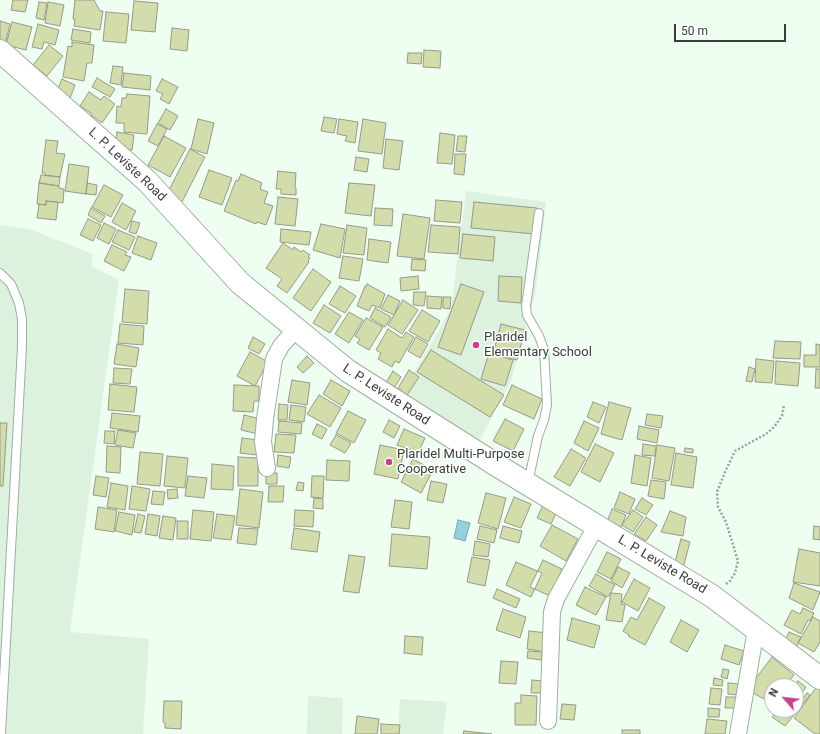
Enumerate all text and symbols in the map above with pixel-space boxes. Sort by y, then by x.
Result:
scale bar [676,16,788,42]
text: 50 m [681,24,708,38]
street label: L. P. Leviste Road [85,125,169,205]
place label: Plaridel Elementary School [484,330,592,361]
marker: Plaridel Elementary School [471,340,481,350]
street label: L. P. Leviste Road [340,361,432,429]
place label: Plaridel Multi-Purpose Cooperative [397,447,524,478]
marker: Plaridel Multi-Purpose Cooperative [384,457,394,467]
street label: L. P. Leviste Road [615,532,709,598]
north arrow [764,678,804,718]
text: N [766,686,781,699]

